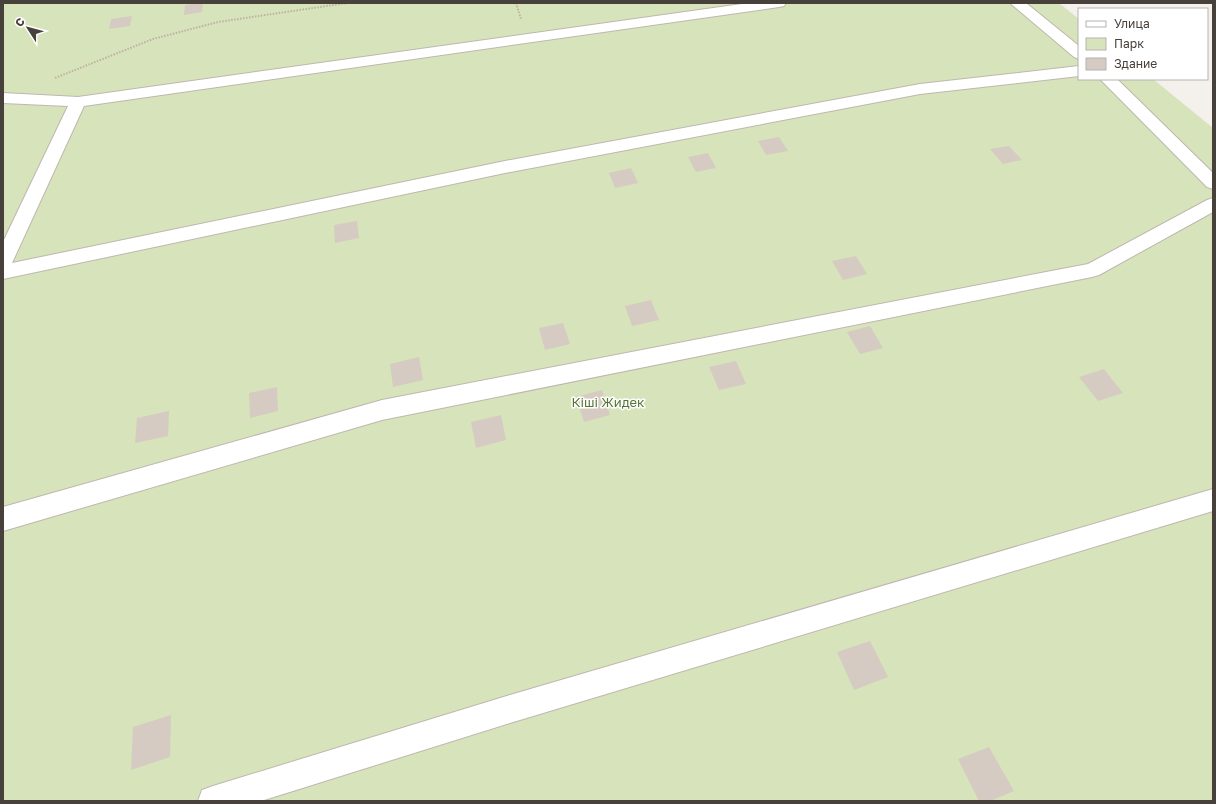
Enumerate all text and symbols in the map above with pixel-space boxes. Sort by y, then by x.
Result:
north arrow [8,8,48,48]
legend [1078,8,1208,80]
text: С [12,15,27,29]
text: Улица [1114,16,1150,31]
text: Парк [1114,36,1144,51]
text: Здание [1114,56,1157,71]
park label: Кіші Жидек [571,394,645,410]

